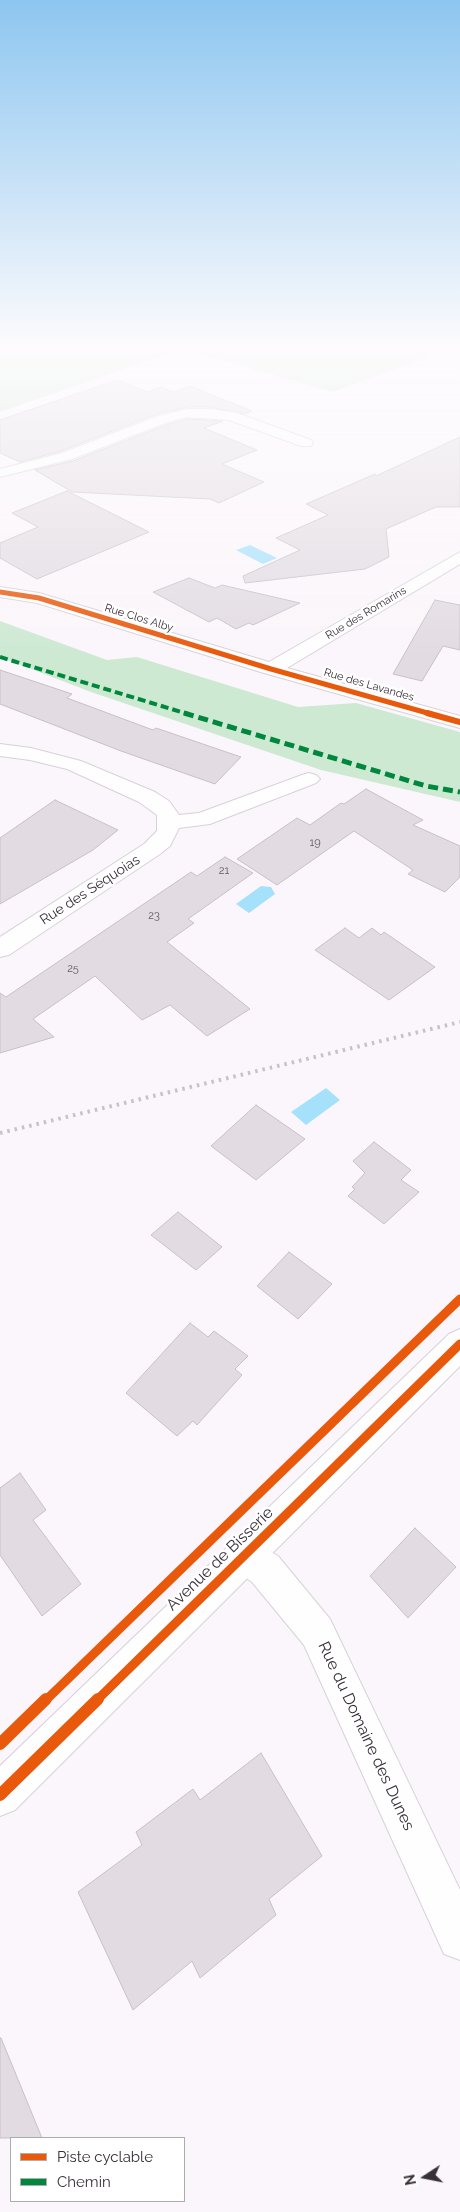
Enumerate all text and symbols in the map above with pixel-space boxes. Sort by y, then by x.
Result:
street label: Rue des Romarins [323,584,409,642]
street label: Rue Clos Alby [103,601,175,635]
street label: Rue des Lavandes [322,666,416,704]
house number: 19 [309,836,321,850]
street label: Rue des Séquoias [37,851,143,929]
house number: 21 [219,864,229,878]
house number: 23 [148,909,160,923]
house number: 25 [67,962,79,976]
street label: Avenue de Bisserie [163,1503,277,1615]
street label: Rue du Domaine des Dunes [314,1639,418,1833]
legend [10,2137,185,2202]
text: Piste cyclable [57,2148,153,2166]
north arrow [400,2152,450,2202]
text: Chemin [57,2173,111,2191]
text: N [401,2173,419,2187]

